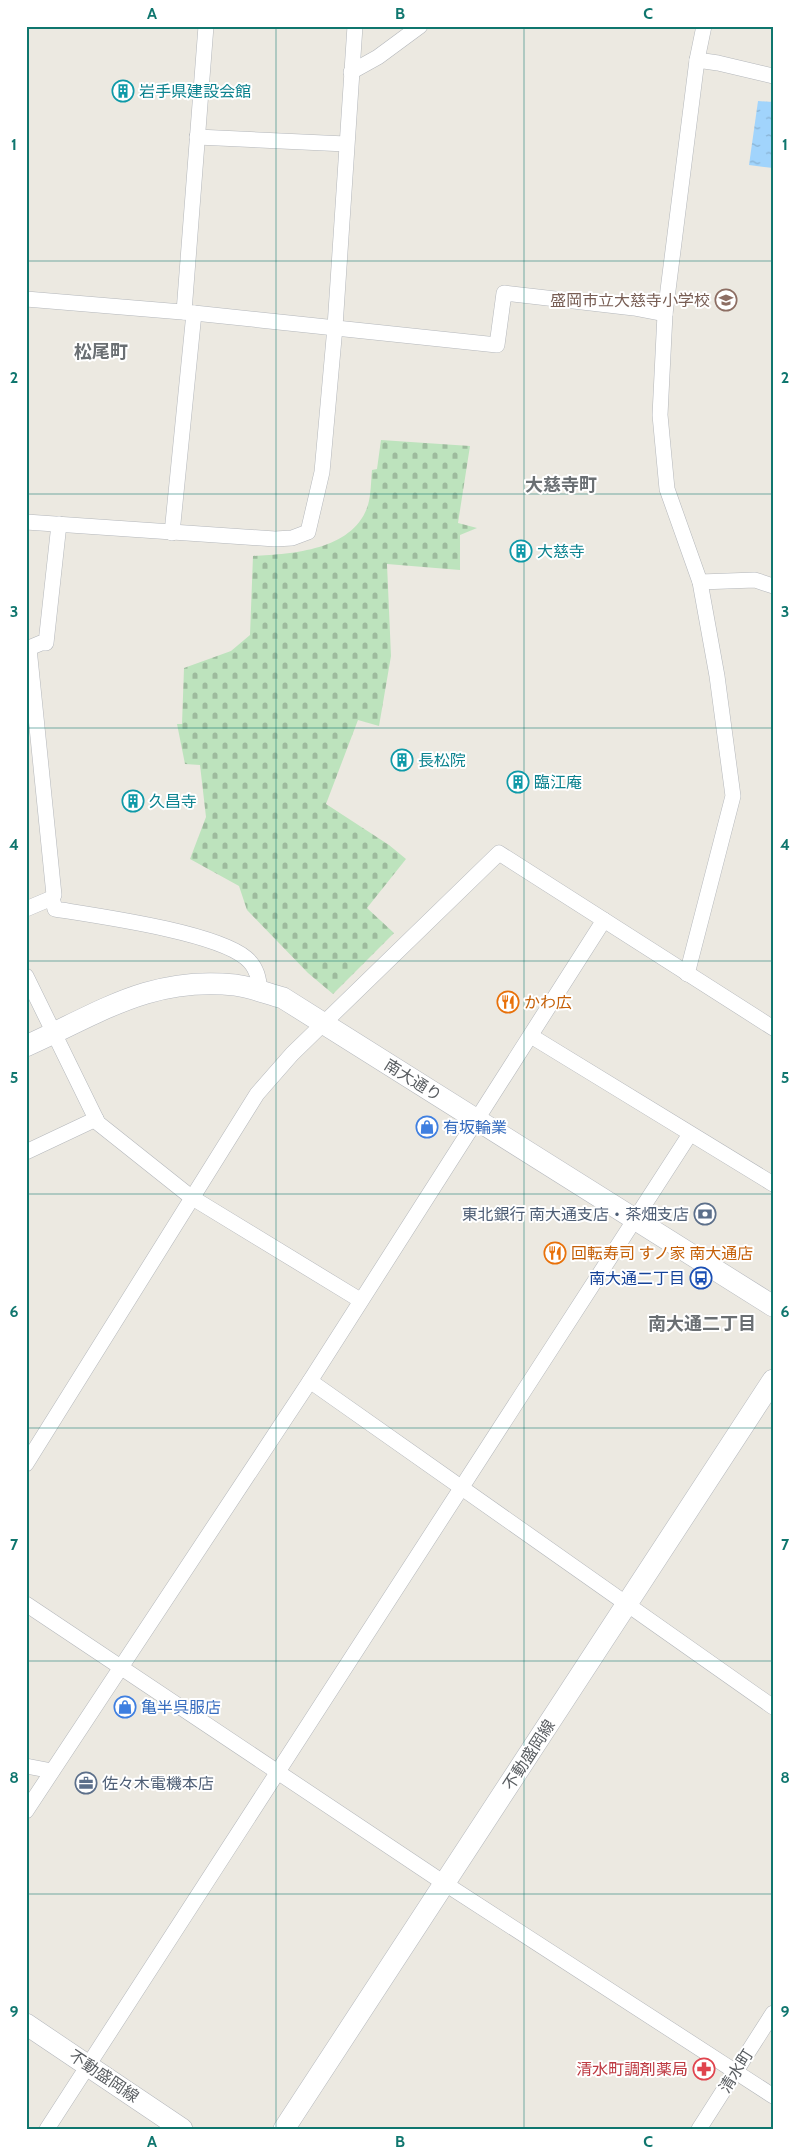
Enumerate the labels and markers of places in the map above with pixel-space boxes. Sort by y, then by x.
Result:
building icon: 岩手県建設会館 [111,79,135,103]
place label: 岩手県建設会館 [139,82,251,101]
school or university icon: 盛岡市立大慈寺小学校 [714,288,738,312]
place label: 盛岡市立大慈寺小学校 [550,291,710,310]
building icon: 大慈寺 [509,539,533,563]
place label: 大慈寺 [537,542,585,561]
building icon: 長松院 [390,748,414,772]
place label: 長松院 [418,751,466,770]
building icon: 臨江庵 [506,770,530,794]
place label: 臨江庵 [534,773,582,792]
building icon: 久昌寺 [121,789,145,813]
place label: 久昌寺 [149,792,197,811]
restaurant icon: かわ広 [496,990,520,1014]
place label: かわ広 [524,993,572,1012]
shop icon: 有坂輪業 [415,1115,439,1139]
place label: 有坂輪業 [443,1118,507,1137]
bank icon: 東北銀行 南大通支店・茶畑支店 [693,1202,717,1226]
place label: 東北銀行 南大通支店・茶畑支店 [461,1205,689,1224]
restaurant icon: 回転寿司 すノ家 南大通店 [543,1241,567,1265]
place label: 回転寿司 すノ家 南大通店 [571,1244,753,1263]
bus stop icon: 南大通二丁目 [689,1266,713,1290]
place label: 南大通二丁目 [589,1269,685,1288]
shop icon: 亀半呉服店 [113,1695,137,1719]
place label: 亀半呉服店 [141,1698,221,1717]
office icon: 佐々木電機本店 [74,1771,98,1795]
place label: 佐々木電機本店 [102,1774,214,1793]
pharmacy icon: 清水町調剤薬局 [692,2057,716,2081]
place label: 清水町調剤薬局 [576,2060,688,2079]

